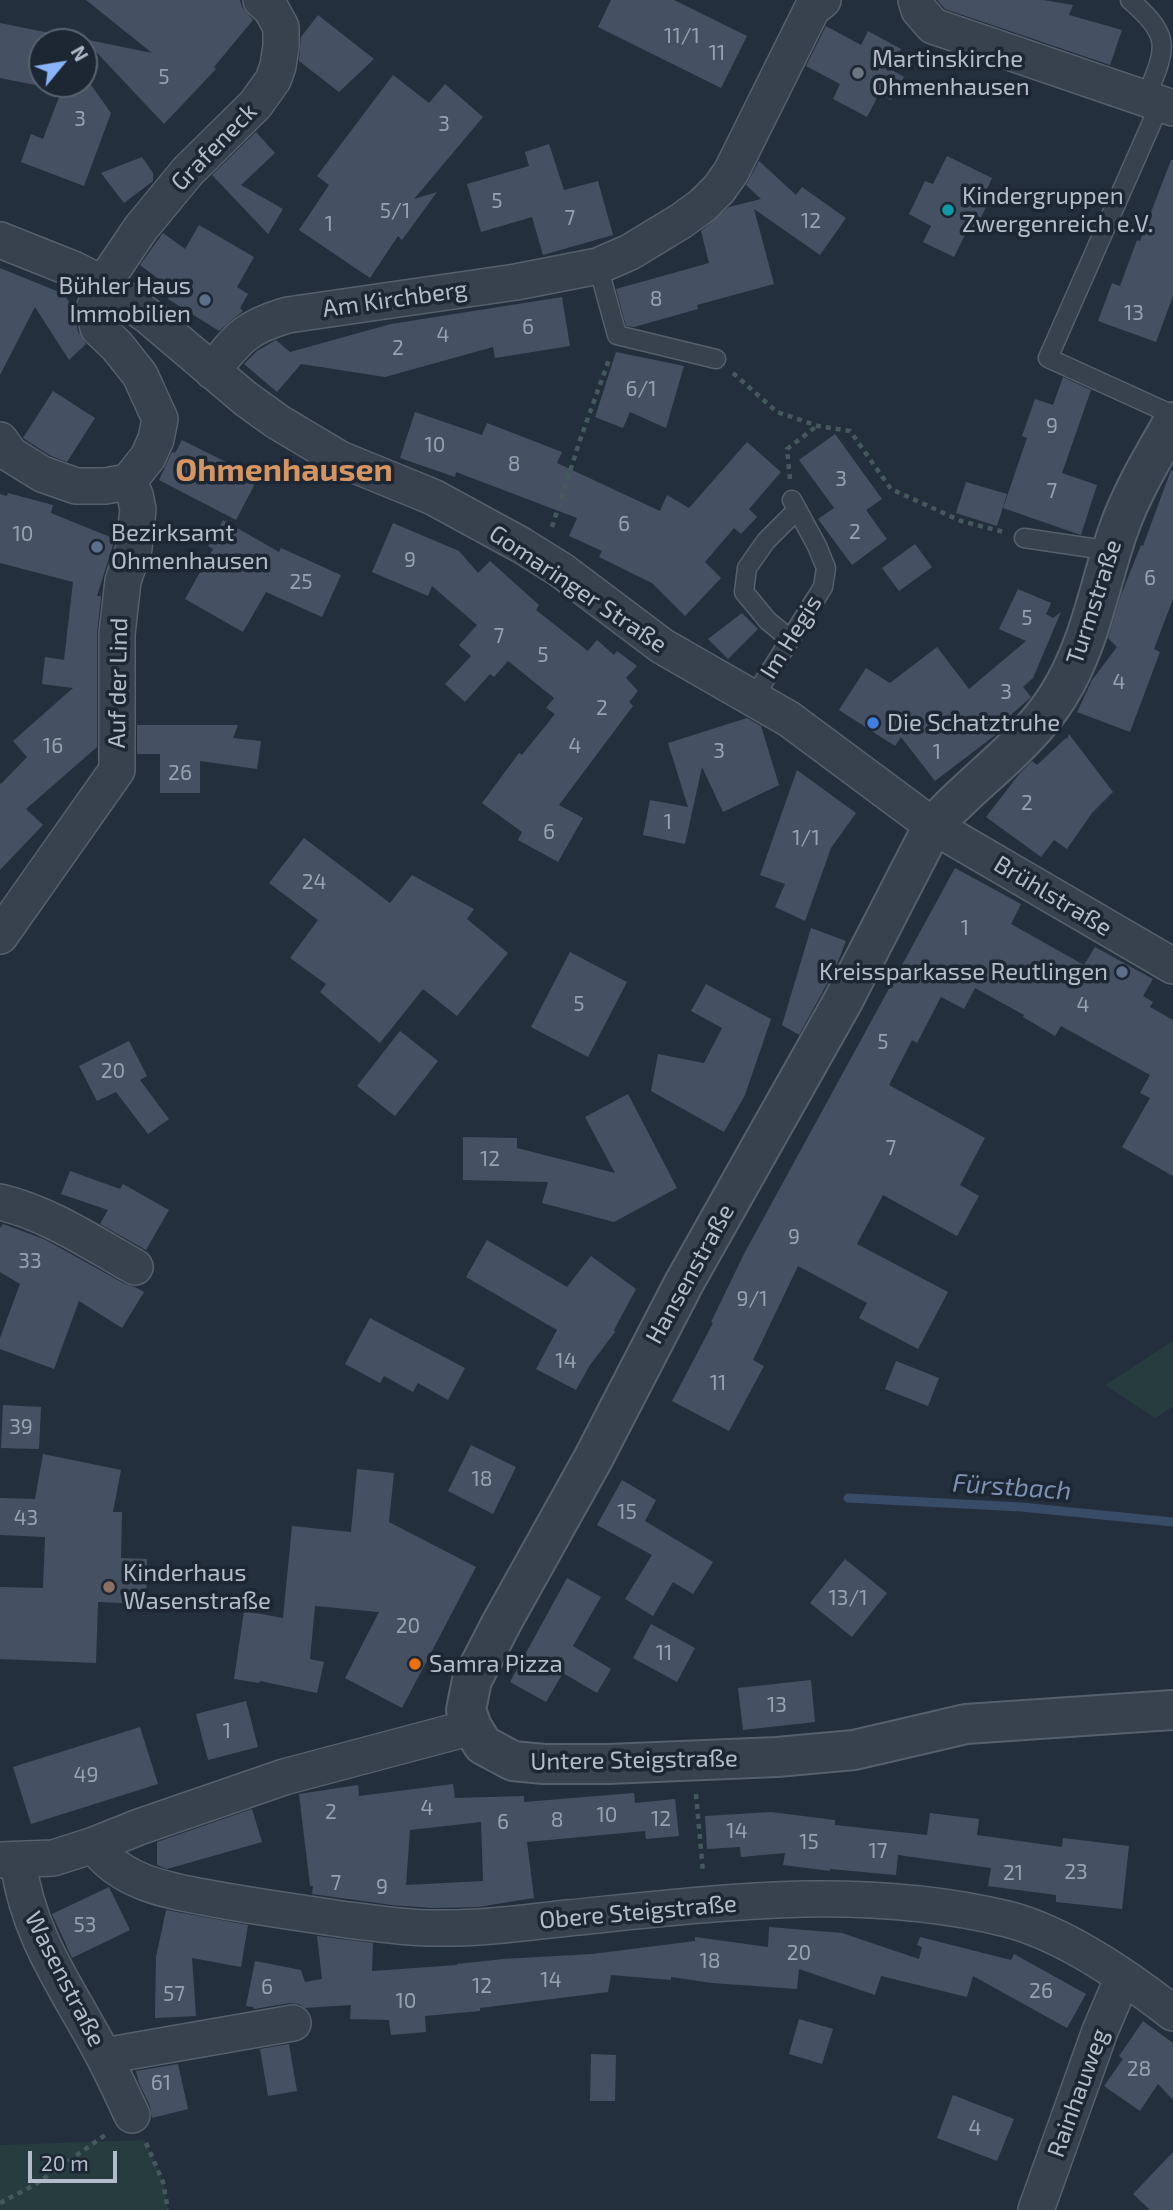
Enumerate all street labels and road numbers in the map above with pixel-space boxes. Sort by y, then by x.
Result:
street label: Grafeneck [165,97,263,197]
street label: Am Kirchberg [321,275,469,323]
street label: Gomaringer Straße [484,519,672,659]
street label: Turmstraße [1060,536,1128,668]
street label: Im Hegis [754,590,828,684]
street label: Auf der Lind [102,617,134,749]
street label: Brühlstraße [989,850,1117,942]
street label: Hansenstraße [640,1199,740,1349]
street label: Untere Steigstraße [530,1744,738,1776]
street label: Obere Steigstraße [538,1889,738,1935]
street label: Wasenstraße [19,1907,111,2051]
street label: Rainhauweg [1041,2025,1115,2161]

